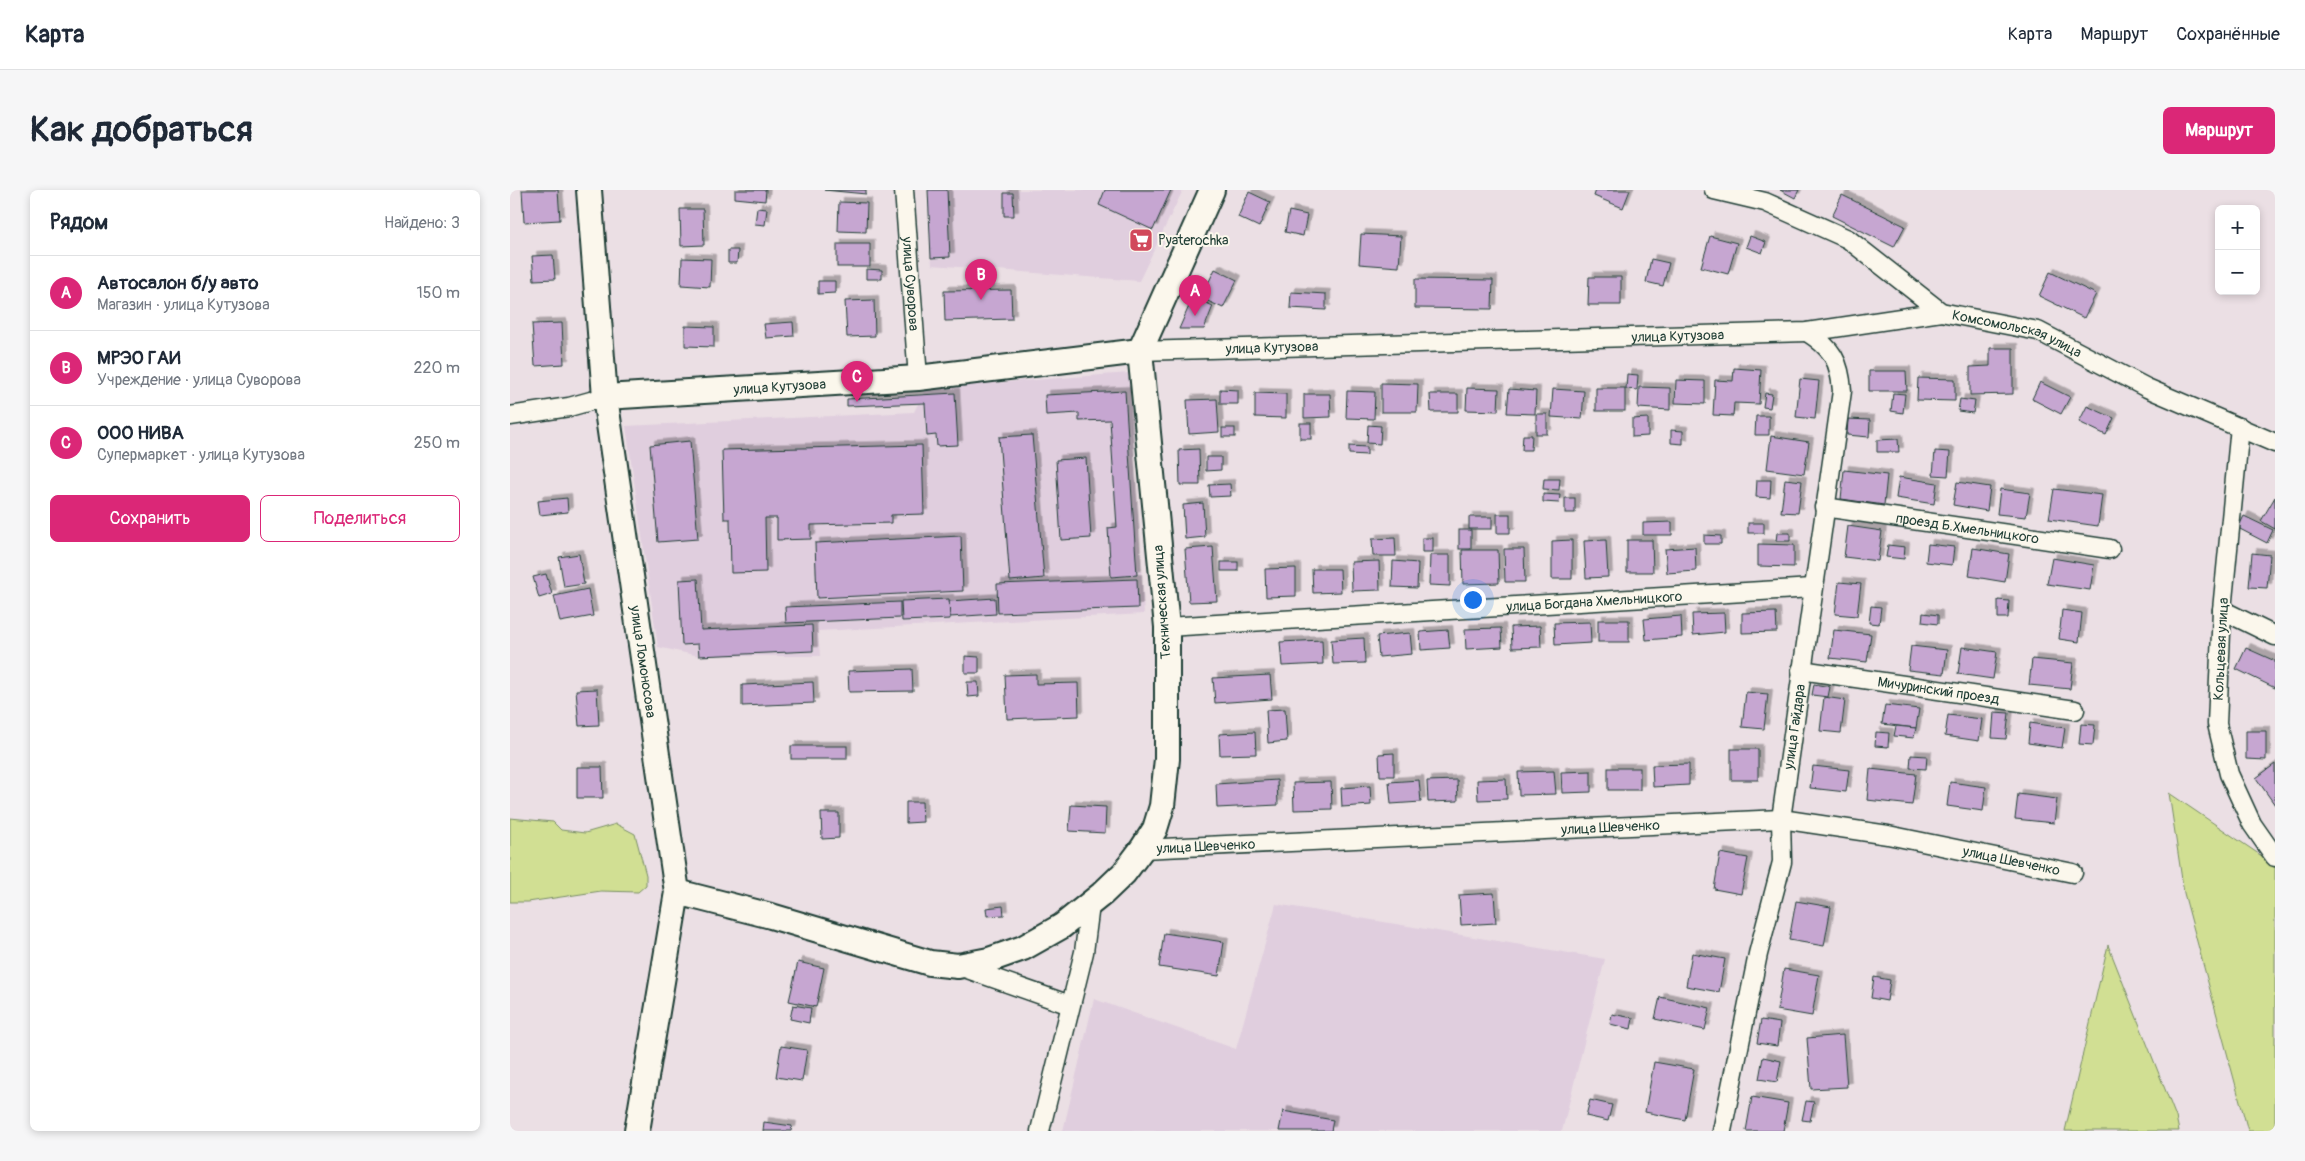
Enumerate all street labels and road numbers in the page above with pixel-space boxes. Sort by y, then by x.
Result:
street label: улица Суворова [899,235,923,332]
street label: Комсомольская улица [1951,306,2085,361]
street label: улица Кутузова [1630,326,1724,346]
street label: улица Кутузова [1224,337,1319,357]
street label: улица Кутузова [732,375,826,398]
street label: проезд Б.Хмельницкого [1895,509,2041,547]
street label: Техническая улица [1150,544,1174,660]
street label: улица Богдана Хмельницкого [1505,587,1683,615]
street label: Кольцевая улица [2210,597,2232,701]
street label: улица Ломоносова [627,603,660,719]
street label: Мичуринский проезд [1876,673,2001,707]
street label: улица Гайдара [1780,683,1809,771]
street label: улица Шевченко [1560,816,1661,838]
street label: улица Шевченко [1155,835,1256,857]
street label: улица Шевченко [1960,842,2062,879]

